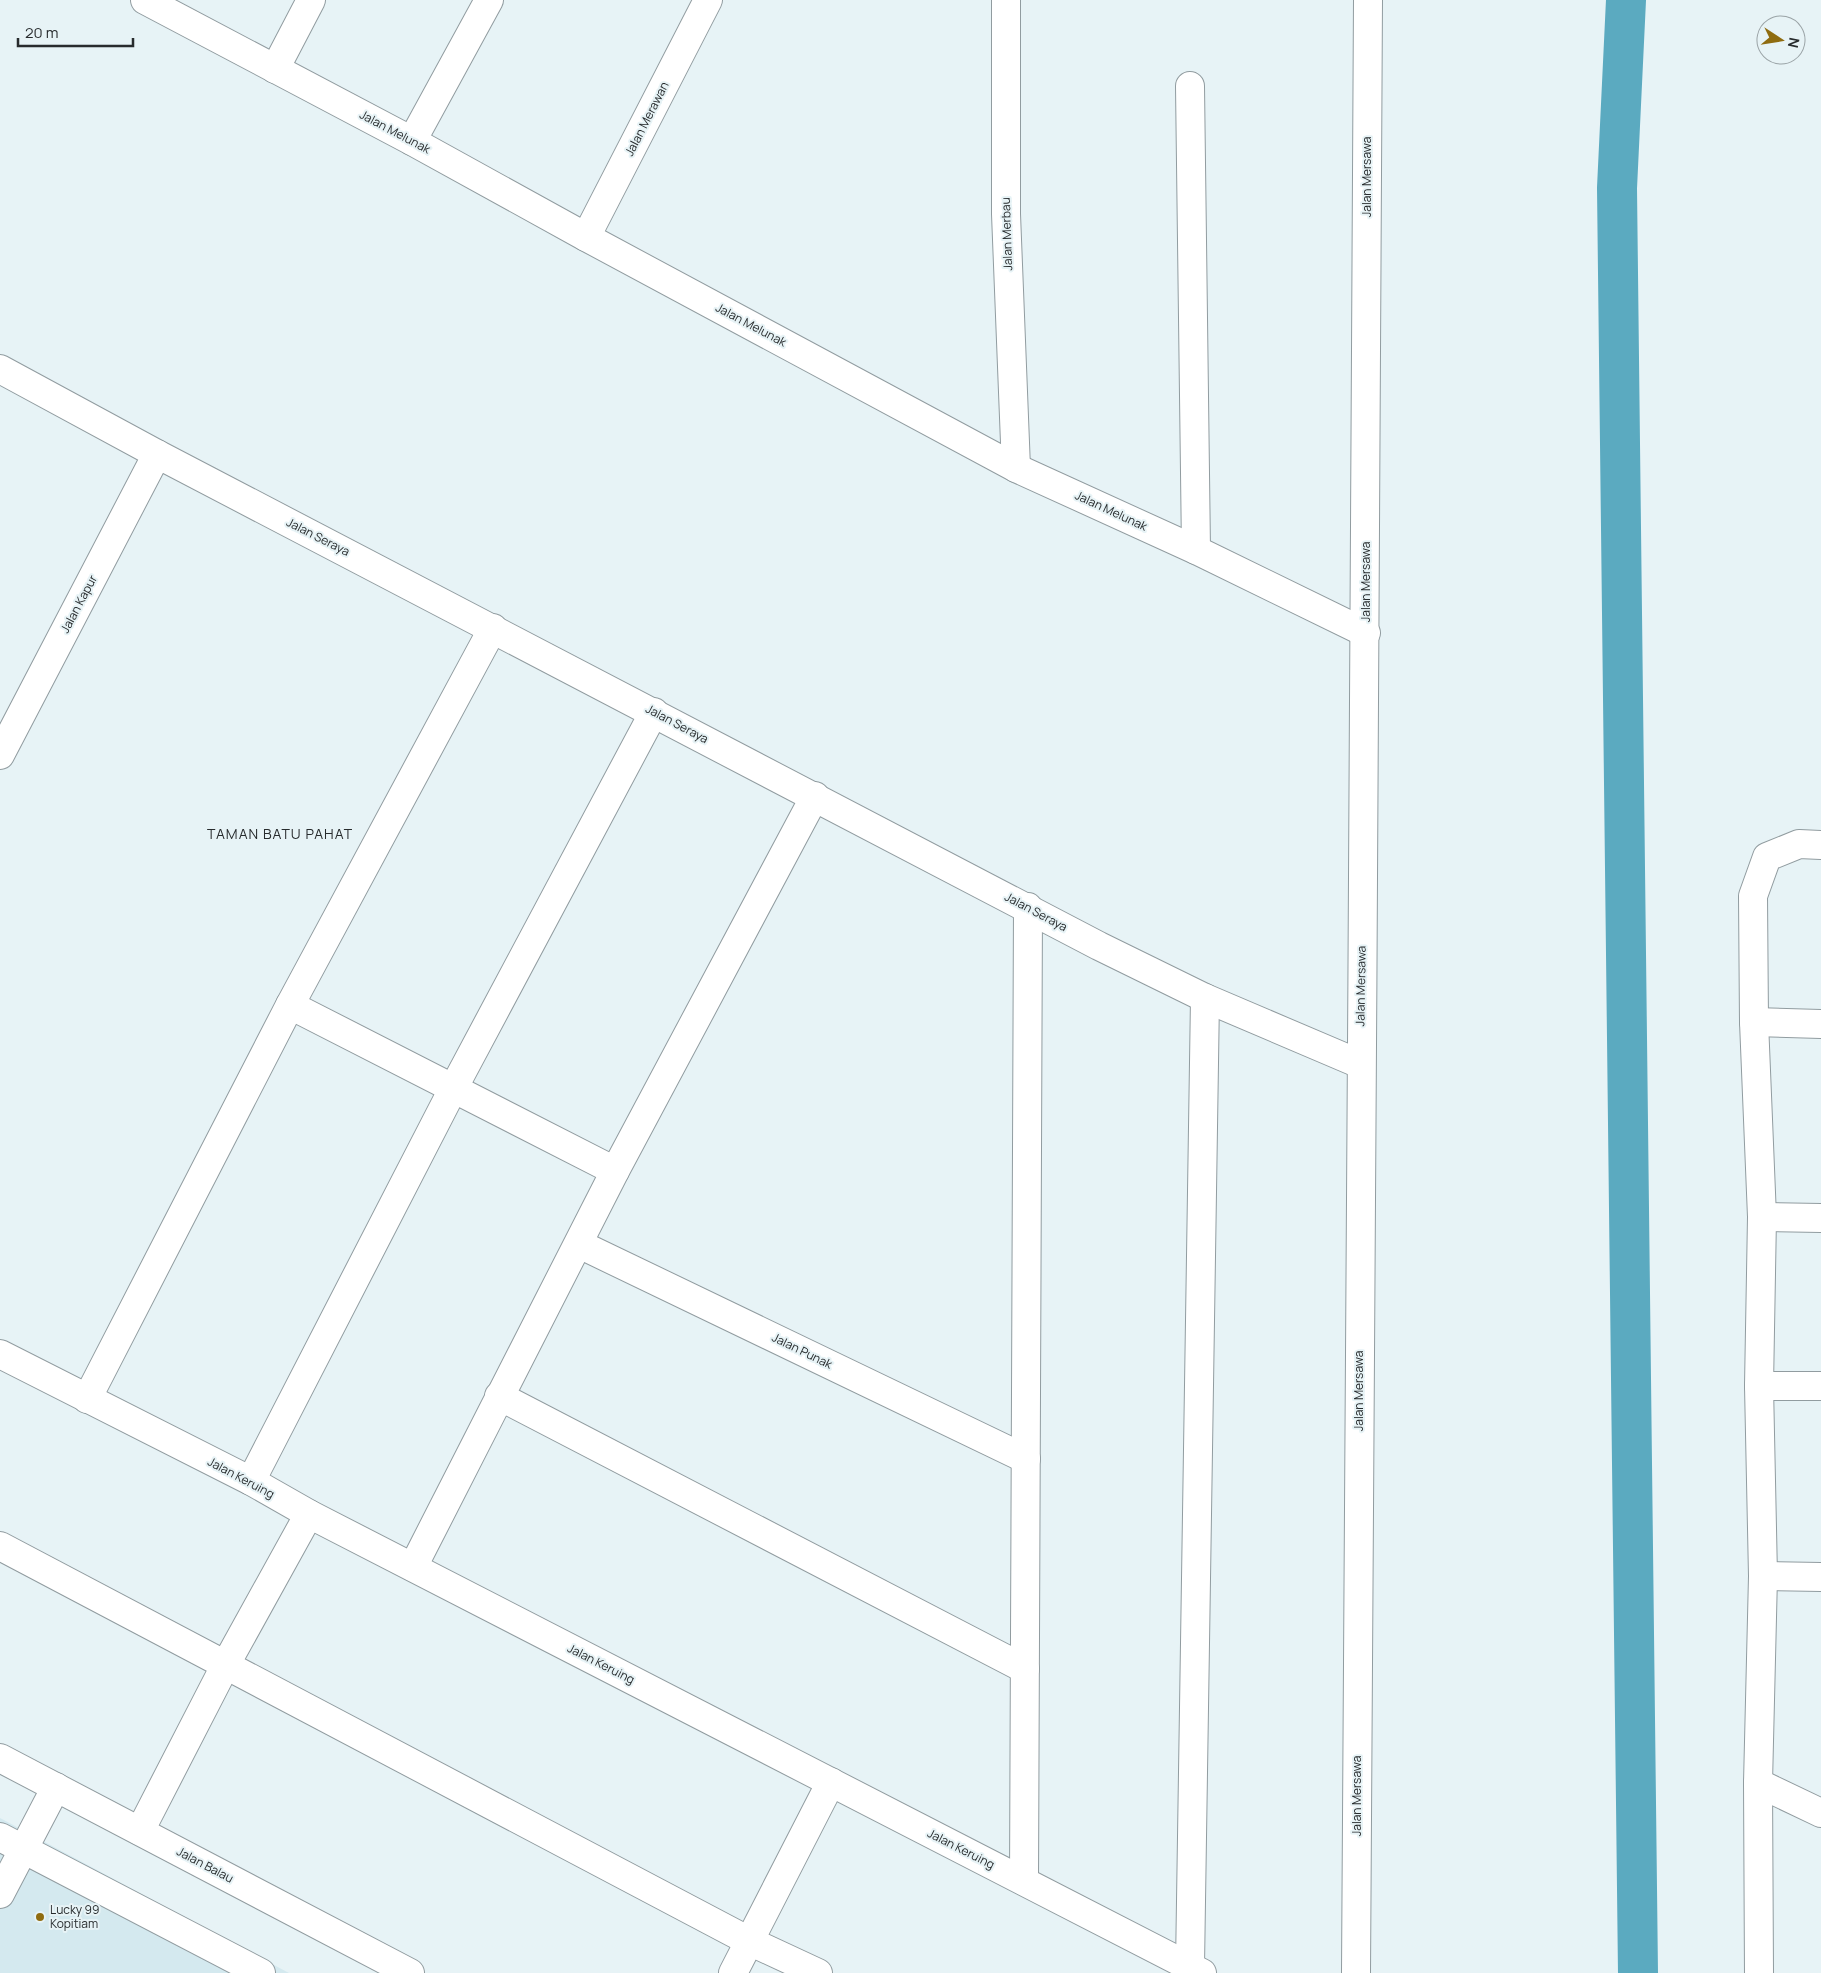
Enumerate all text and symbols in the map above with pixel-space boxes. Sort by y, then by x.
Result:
scale bar [18,15,132,47]
north arrow [1756,15,1806,65]
text: 20 m [25,22,58,43]
text: N [1784,36,1805,50]
street label: Jalan Merawan [620,79,673,159]
street label: Jalan Melunak [357,106,435,158]
street label: Jalan Mersawa [1358,137,1375,217]
street label: Jalan Merbau [997,197,1016,271]
street label: Jalan Melunak [713,299,791,351]
street label: Jalan Melunak [1072,486,1151,535]
street label: Jalan Seraya [284,513,353,560]
street label: Jalan Mersawa [1357,542,1374,622]
street label: Jalan Kapur [56,571,101,636]
street label: Jalan Seraya [643,700,712,747]
district label: TAMAN BATU PAHAT [207,824,353,843]
street label: Jalan Seraya [1002,888,1071,935]
street label: Jalan Mersawa [1351,946,1370,1026]
street label: Jalan Punak [769,1329,836,1373]
street label: Jalan Mersawa [1350,1351,1367,1431]
street label: Jalan Keruing [205,1453,278,1502]
street label: Jalan Keruing [565,1639,638,1688]
street label: Jalan Mersawa [1348,1756,1365,1836]
street label: Jalan Keruing [925,1824,998,1873]
street label: Jalan Balau [174,1843,237,1887]
place label: Lucky 99 Kopitiam [50,1901,99,1932]
marker: Lucky 99 Kopitiam [34,1911,46,1923]

